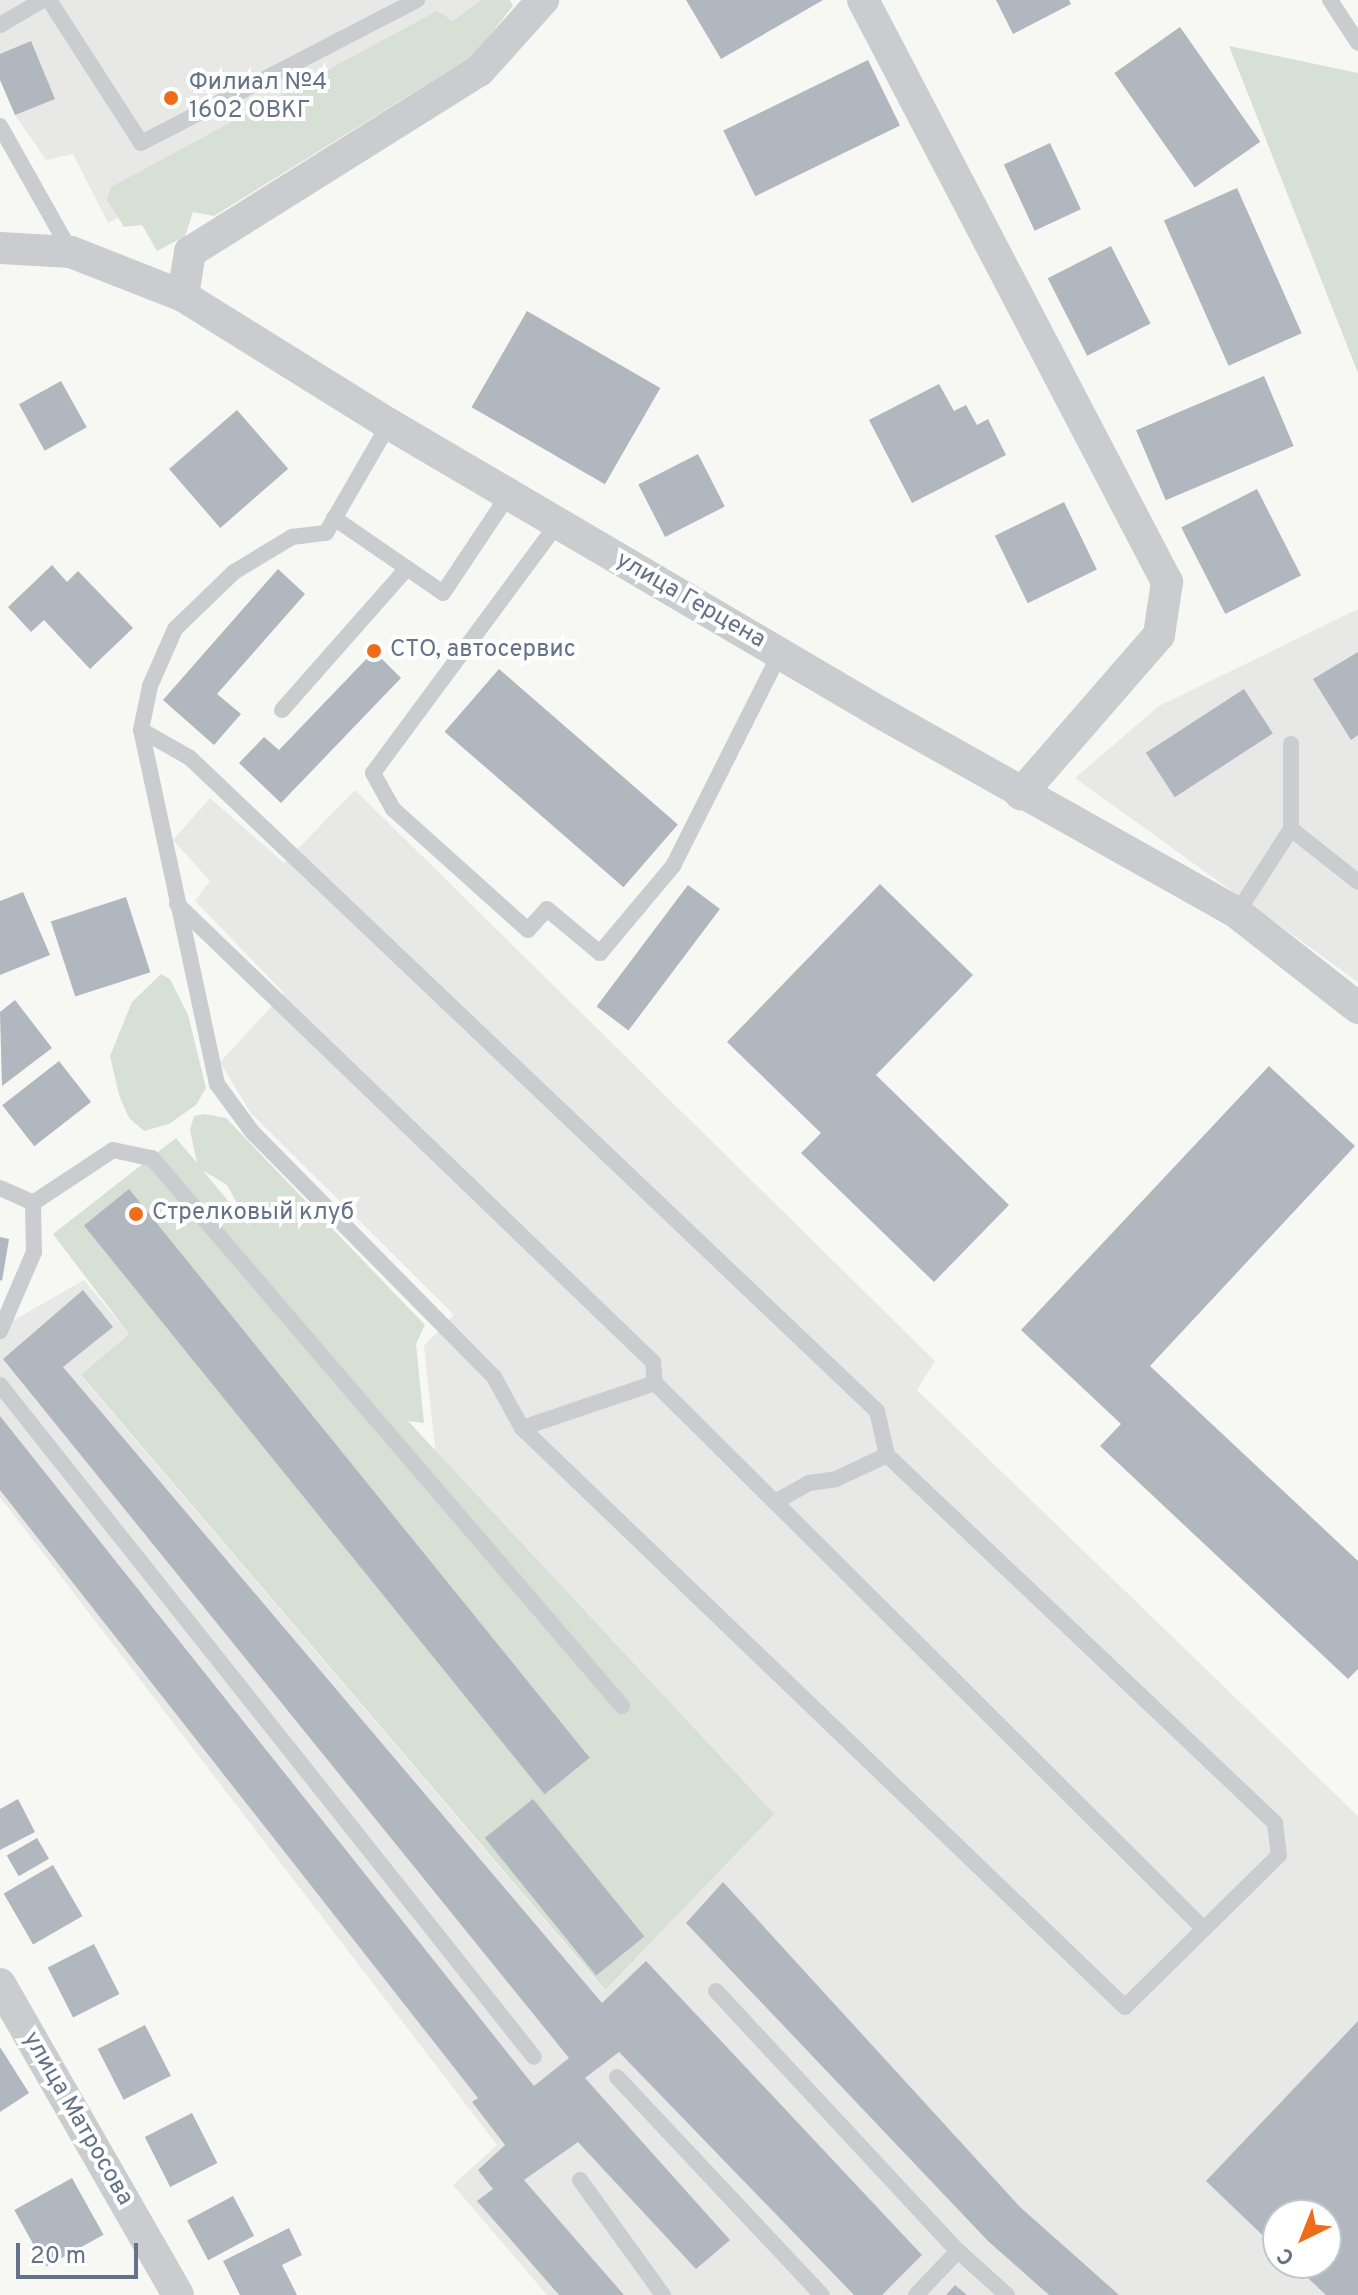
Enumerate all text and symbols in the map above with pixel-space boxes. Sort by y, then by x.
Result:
place label: Филиал №4 1602 ОВКГ [189,70,327,126]
marker: Филиал №4 1602 ОВКГ [160,87,182,109]
street label: улица Герцена [610,547,770,655]
place label: СТО, автосервис [390,637,576,665]
marker: СТО, автосервис [365,642,383,660]
place label: Стрелковый клуб [152,1200,354,1228]
marker: Стрелковый клуб [127,1205,145,1223]
street label: улица Матросова [15,2027,139,2211]
north arrow [1262,2199,1342,2279]
scale bar [20,2227,142,2277]
text: С [1272,2241,1301,2270]
text: 20 m [30,2242,86,2272]

